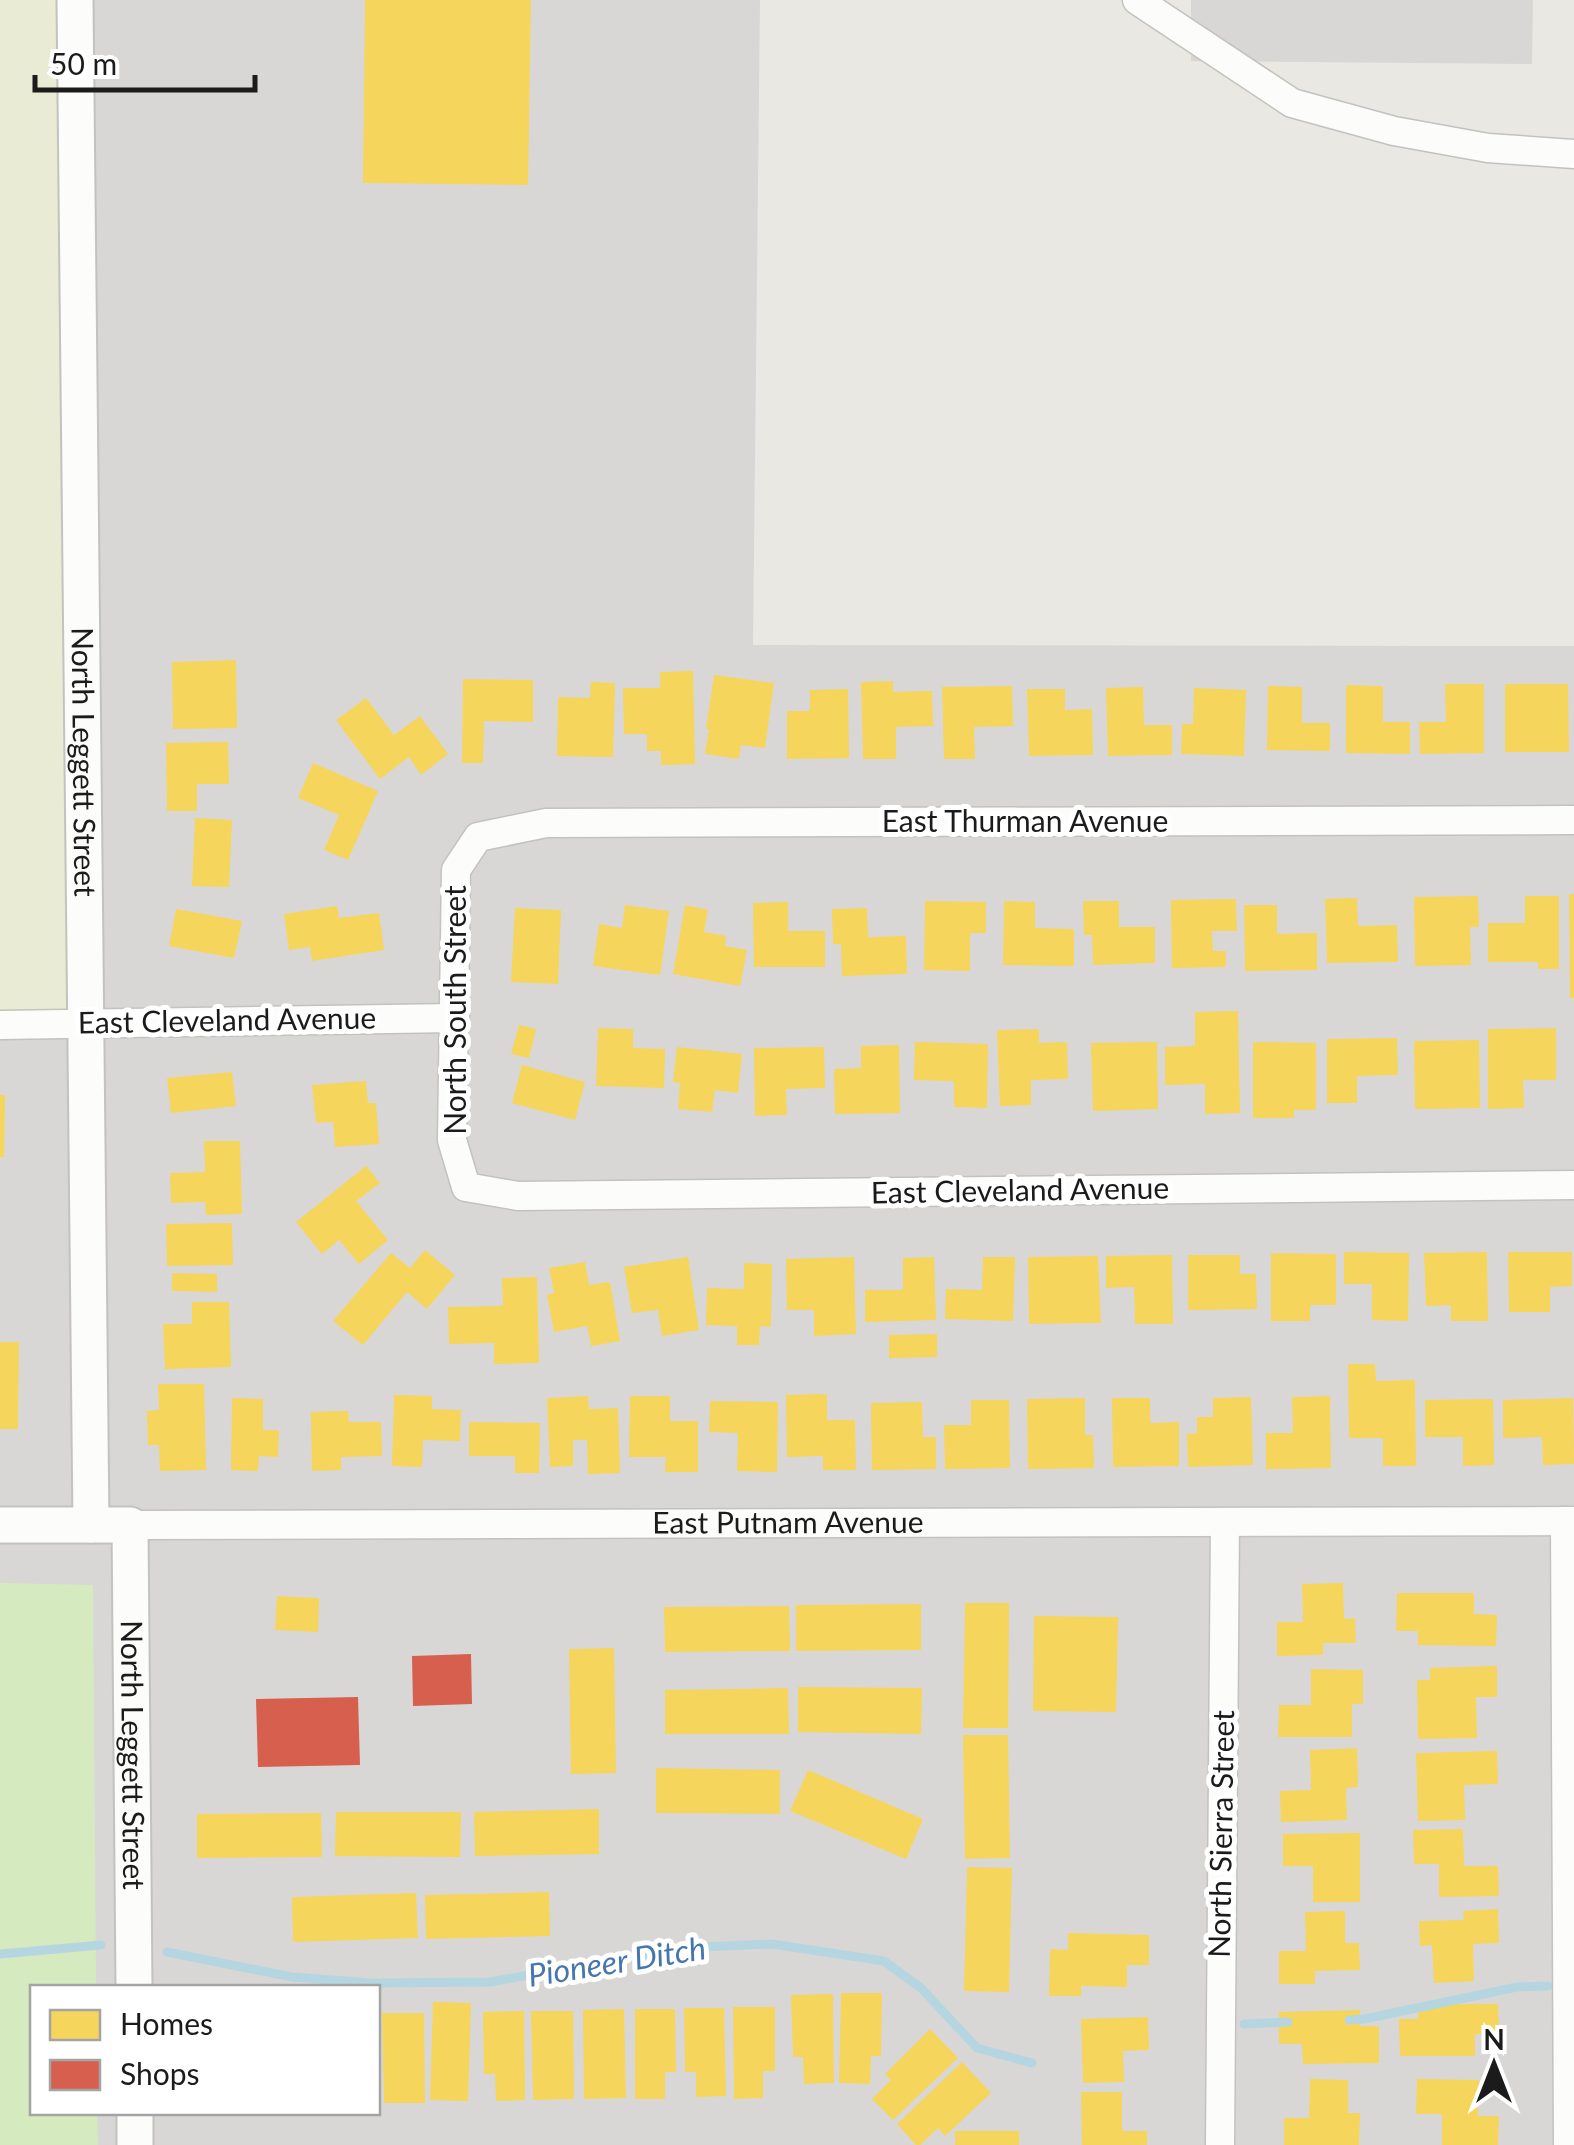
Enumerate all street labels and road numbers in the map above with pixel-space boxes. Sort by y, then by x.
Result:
street label: North Leggett Street [66,627,104,897]
street label: East Thurman Avenue [882,802,1168,838]
street label: North South Street [436,885,472,1135]
street label: East Cleveland Avenue [77,998,377,1040]
street label: East Cleveland Avenue [870,1168,1170,1210]
street label: East Putnam Avenue [652,1503,924,1540]
street label: North Leggett Street [115,1620,153,1890]
street label: North Sierra Street [1200,1709,1240,1958]

